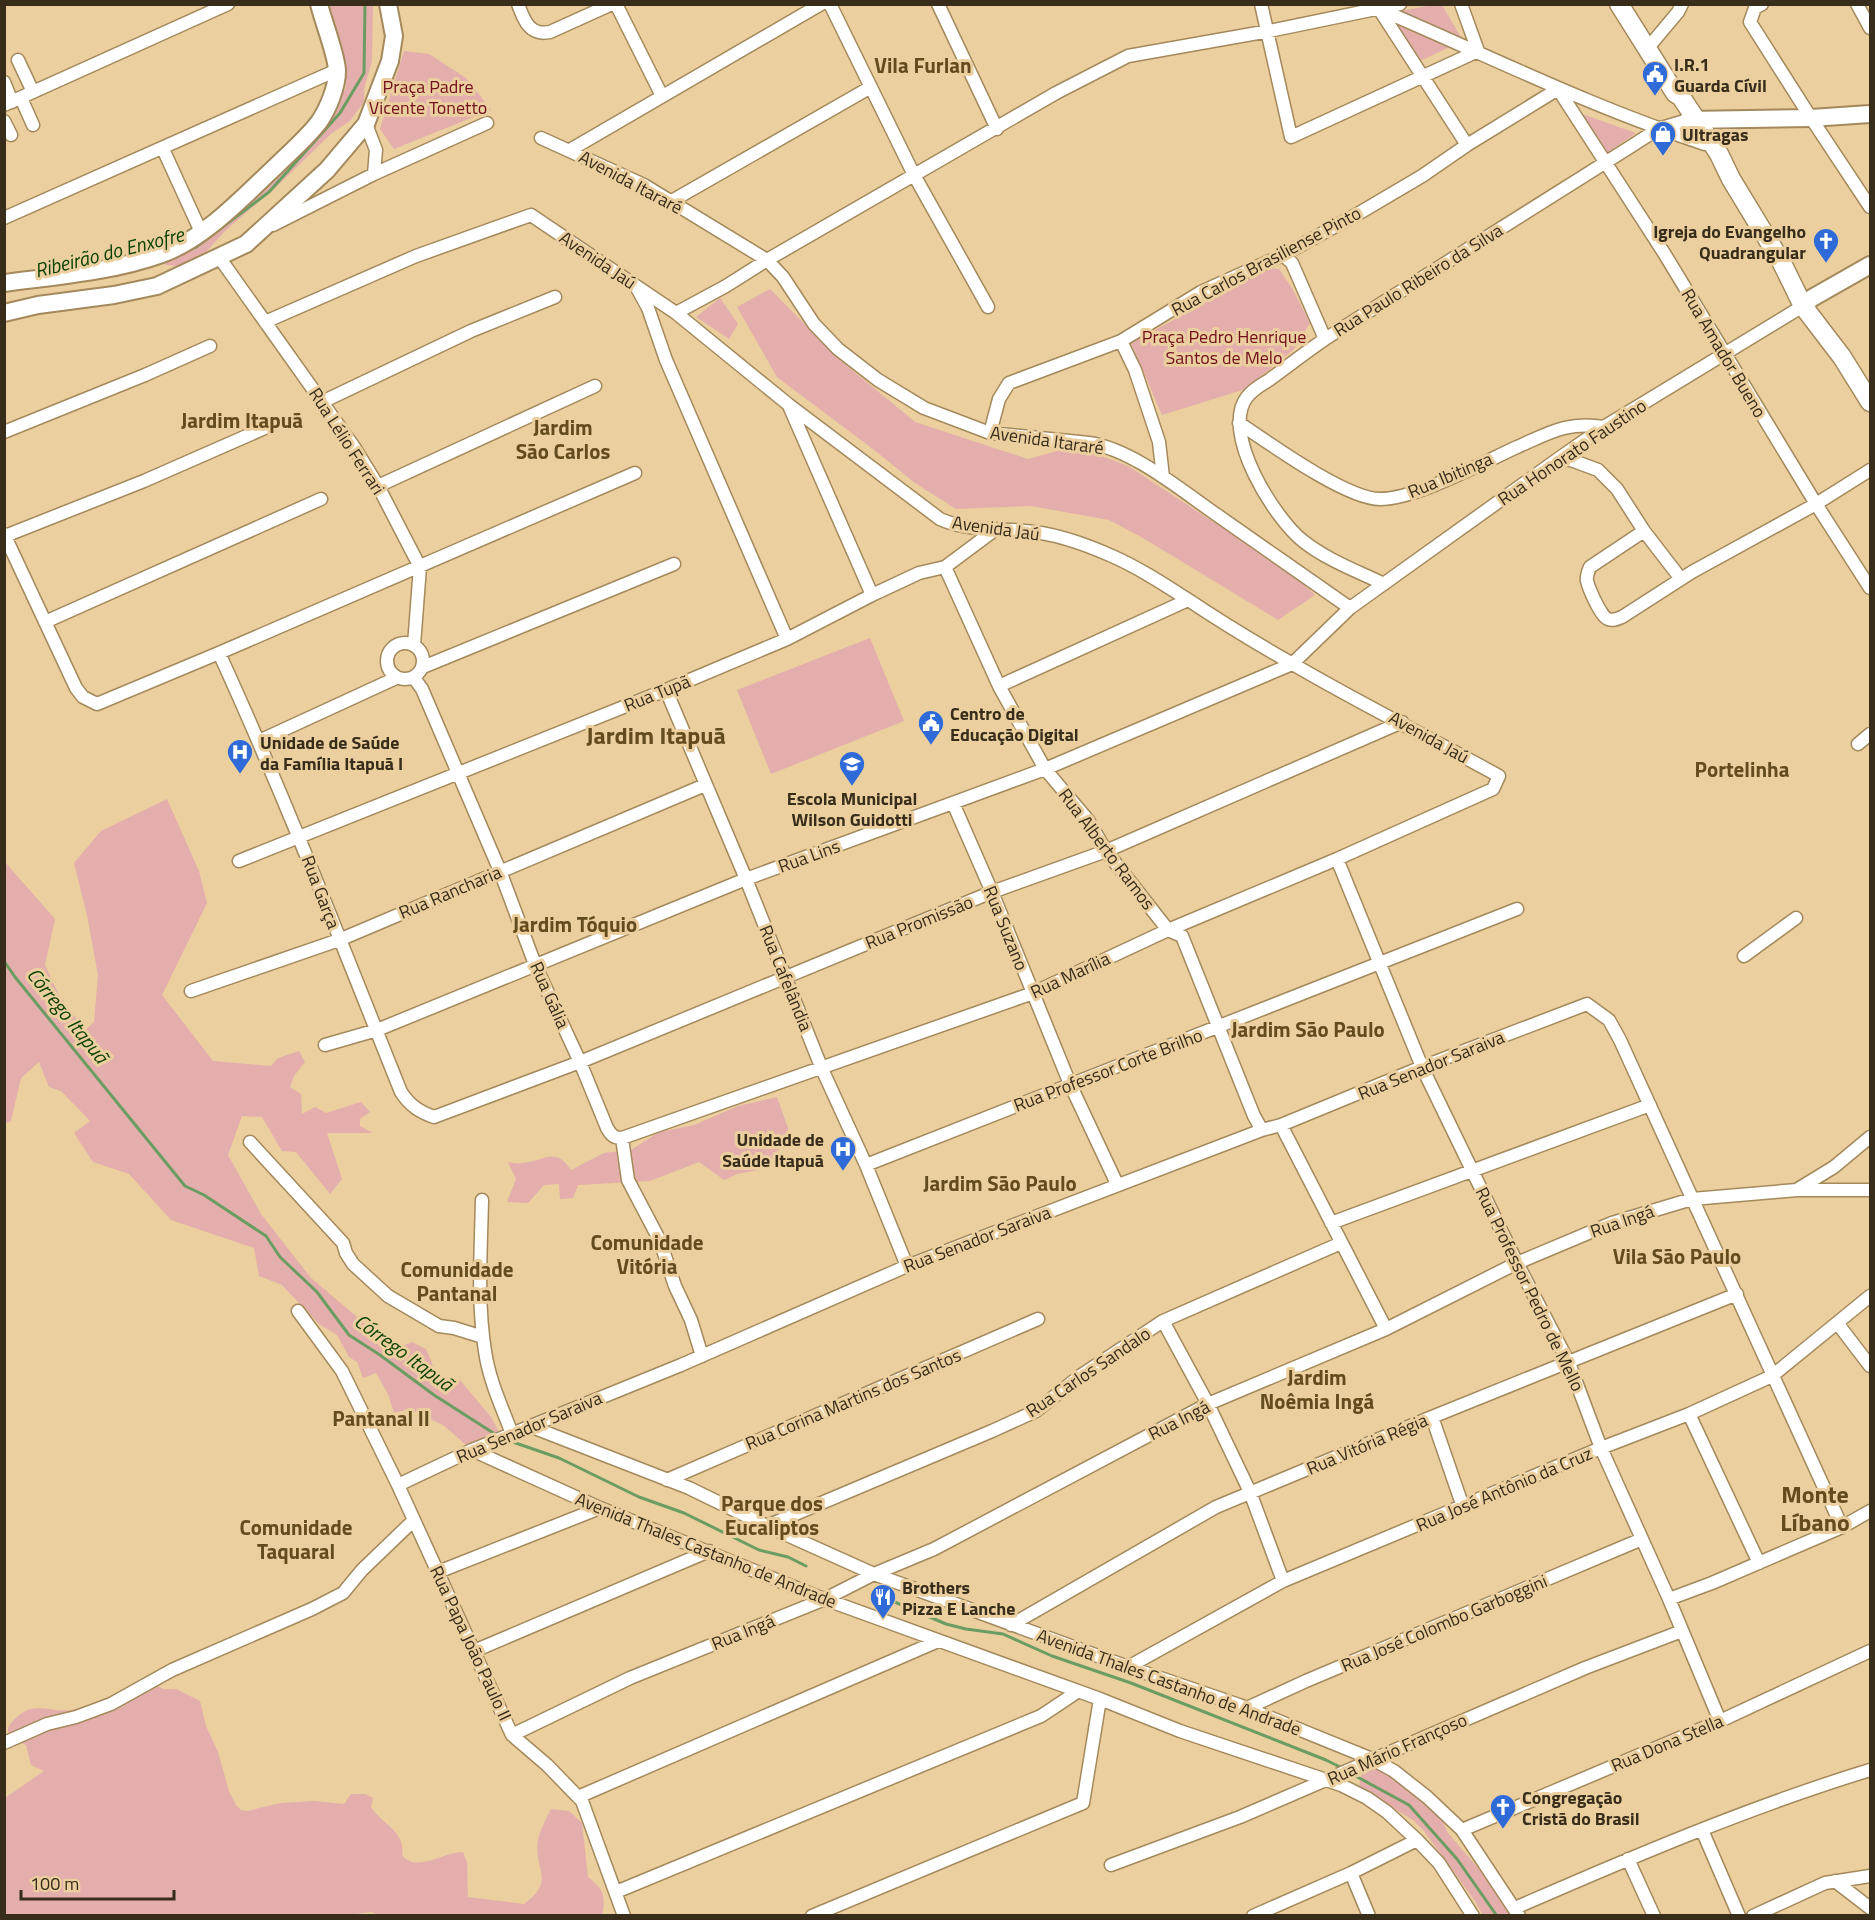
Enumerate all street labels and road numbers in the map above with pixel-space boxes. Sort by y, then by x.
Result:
street label: Avenida Itararé [574,143,688,221]
street label: Rua Carlos Brasiliense Pinto [1166,199,1366,323]
street label: Rua Paulo Ribeiro da Silva [1328,217,1508,343]
street label: Avenida Jaú [554,224,642,296]
street label: Rua Amador Bueno [1675,283,1773,423]
street label: Rua Lélio Ferrari [302,382,392,500]
street label: Rua Honorato Faustino [1492,392,1652,512]
street label: Avenida Itararé [989,419,1105,461]
street label: Rua Ibitinga [1403,445,1497,505]
street label: Avenida Jaú [951,509,1041,547]
street label: Rua Tupã [620,667,694,719]
street label: Avenida Jaú [1384,704,1474,770]
street label: Rua Alberto Ramos [1052,783,1162,915]
street label: Rua Lins [774,832,844,880]
street label: Rua Garça [295,851,347,933]
street label: Rua Rancharia [395,858,505,926]
street label: Rua Suzano [977,882,1035,974]
street label: Rua Promissão [861,888,977,956]
street label: Rua Cafelândia [752,921,820,1035]
street label: Rua Marília [1026,945,1114,1005]
street label: Rua Gália [523,957,577,1033]
street label: Rua Professor Corte Brilho [1010,1021,1206,1119]
street label: Rua Senador Saraiva [1354,1023,1508,1107]
street label: Rua Professor Pedro de Mello [1469,1182,1591,1396]
street label: Rua Senador Saraiva [899,1198,1055,1280]
street label: Rua Ingá [1586,1198,1658,1244]
street label: Rua Carlos Sandalo [1020,1320,1156,1424]
street label: Rua Corina Martins dos Santos [741,1341,965,1457]
street label: Rua Senador Saraiva [452,1384,606,1470]
street label: Rua Ingá [1143,1393,1215,1447]
street label: Rua Vitória Régia [1302,1406,1432,1482]
street label: Rua José Antônio da Cruz [1412,1440,1596,1538]
street label: Avenida Thales Castanho de Andrade [571,1485,841,1615]
street label: Rua Papa João Paulo II [423,1561,519,1725]
street label: Rua José Colombo Garboggini [1337,1567,1551,1679]
street label: Rua Ingá [707,1607,779,1657]
street label: Avenida Thales Castanho de Andrade [1033,1622,1305,1742]
street label: Rua Mário Françoso [1323,1706,1471,1792]
street label: Rua Dona Stella [1607,1707,1727,1779]

